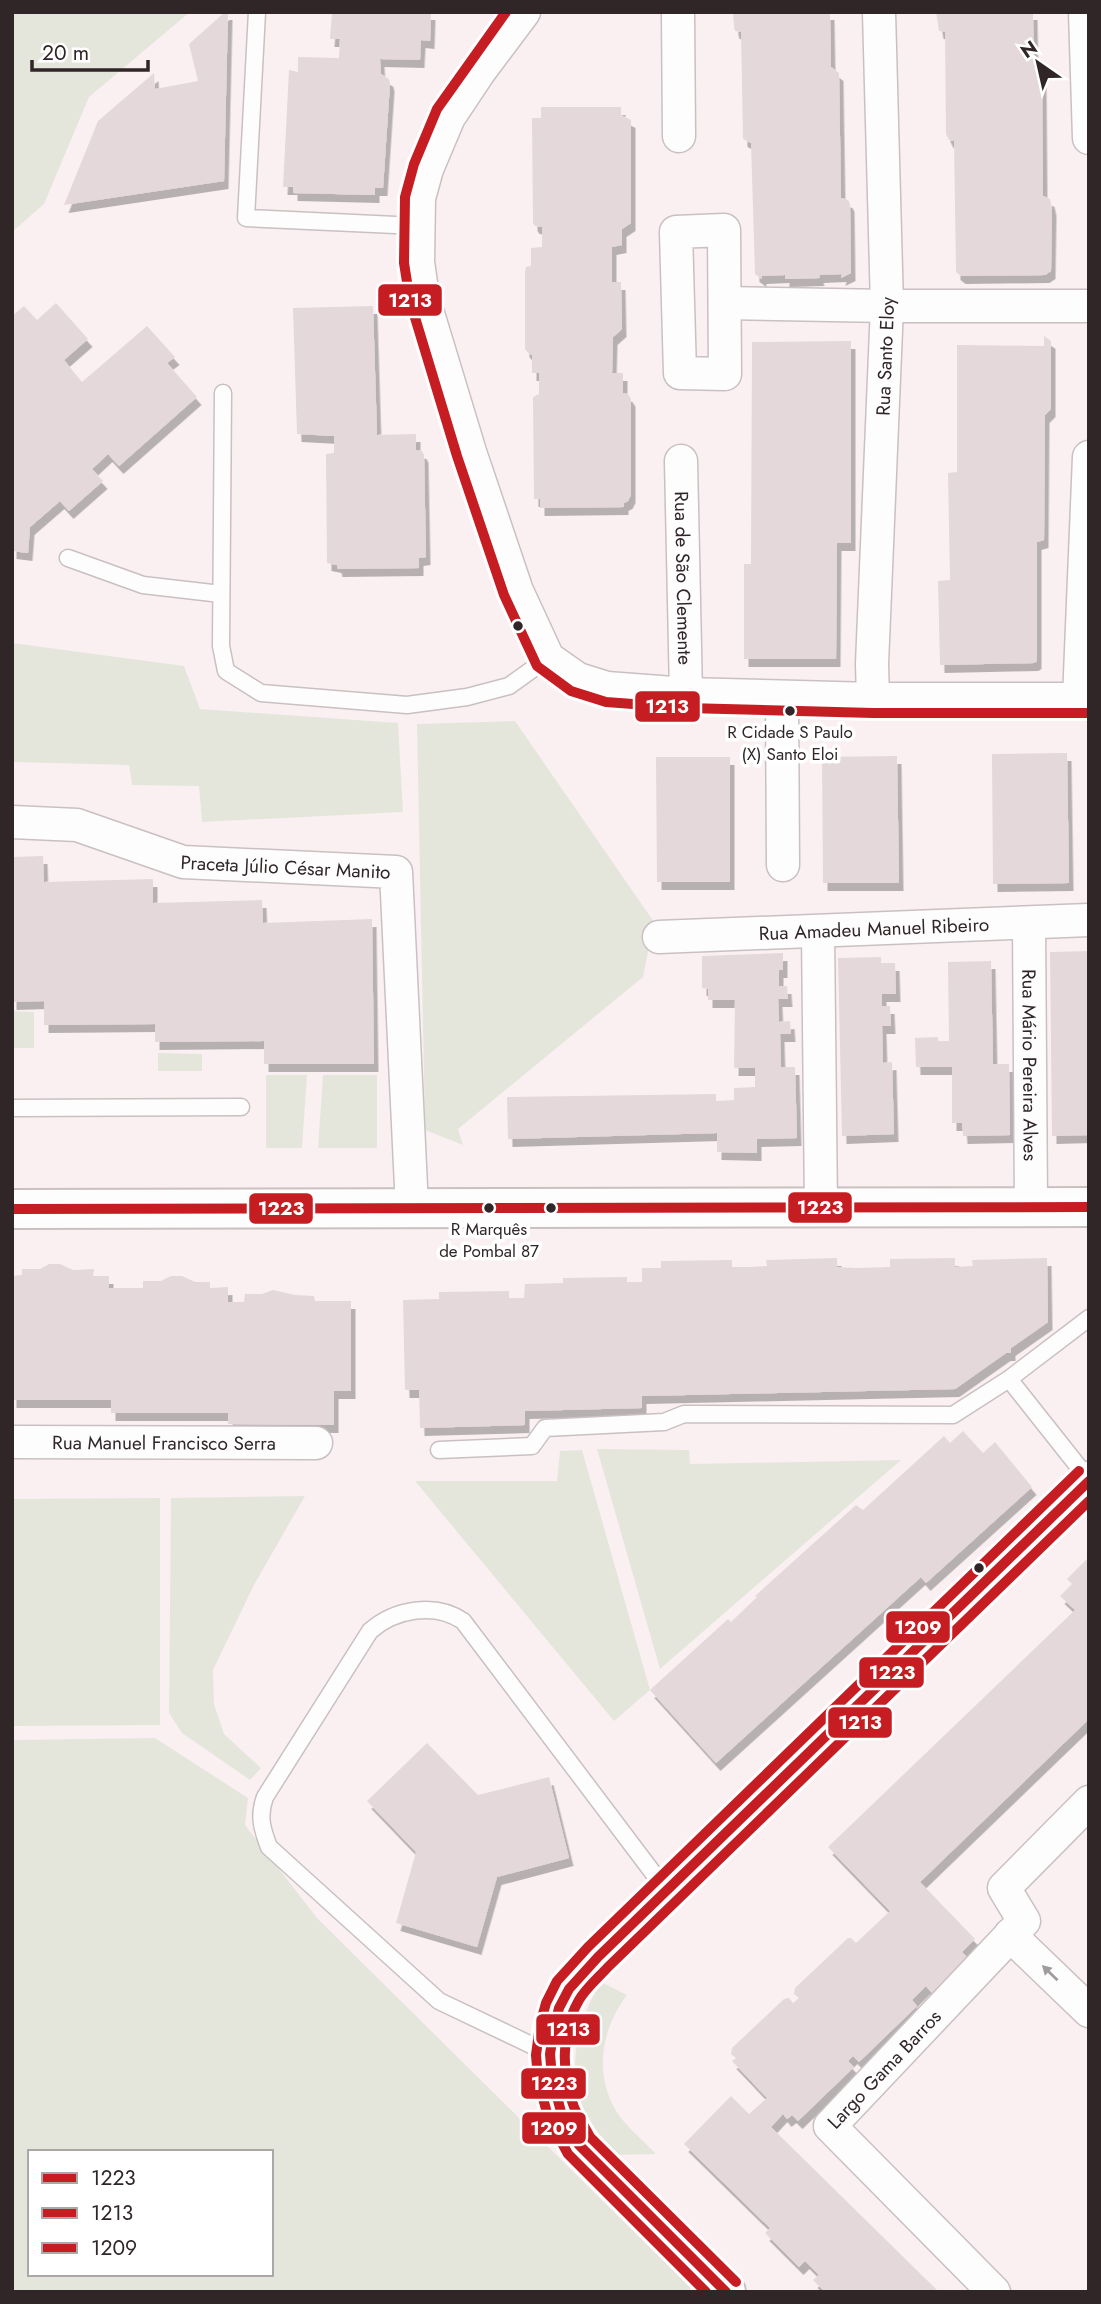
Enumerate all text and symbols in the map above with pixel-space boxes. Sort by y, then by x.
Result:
scale bar [32,28,147,72]
north arrow [1003,28,1073,98]
text: N [1015,34,1043,65]
text: 20 m [42,38,89,68]
line badge: 1213 [377,283,443,317]
text: 1213 [388,287,432,314]
street label: Rua Santo Eloy [869,296,901,416]
street label: Rua de São Clemente [668,491,698,665]
unlabelled marker [511,619,525,633]
line badge: 1213 [634,690,701,723]
text: 1213 [645,693,689,720]
marker: R Cidade S Paulo (X) Santo Eloi [783,704,797,718]
place label: R Cidade S Paulo (X) Santo Eloi [727,720,853,766]
street label: Praceta Júlio César Manito [180,849,391,886]
street label: Rua Amadeu Manuel Ribeiro [758,911,990,947]
street label: Rua Mário Pereira Alves [1015,969,1044,1161]
line badge: 1223 [787,1191,853,1224]
line badge: 1223 [248,1192,314,1225]
text: 1223 [797,1194,843,1221]
text: 1223 [258,1195,304,1222]
marker: R Marquês de Pombal 87 [482,1201,496,1215]
unlabelled marker [544,1201,558,1215]
place label: R Marquês de Pombal 87 [439,1217,539,1263]
street label: Rua Manuel Francisco Serra [52,1429,276,1457]
unlabelled marker [972,1561,986,1575]
line badge: 1209 [885,1610,951,1644]
text: 1209 [894,1614,942,1641]
line badge: 1223 [858,1656,925,1689]
text: 1223 [869,1659,915,1686]
line badge: 1213 [827,1706,893,1739]
text: 1213 [838,1709,882,1736]
one-way arrow [1041,1964,1058,1981]
street label: Largo Gama Barros [821,2003,948,2135]
line badge: 1213 [535,2013,601,2046]
text: 1213 [546,2016,590,2043]
line badge: 1223 [520,2067,587,2100]
text: 1223 [531,2070,577,2097]
line badge: 1209 [521,2111,587,2145]
text: 1209 [530,2115,578,2142]
legend [28,2150,273,2276]
text: 1223 [91,2163,136,2193]
text: 1213 [91,2198,133,2228]
text: 1209 [91,2233,137,2263]

